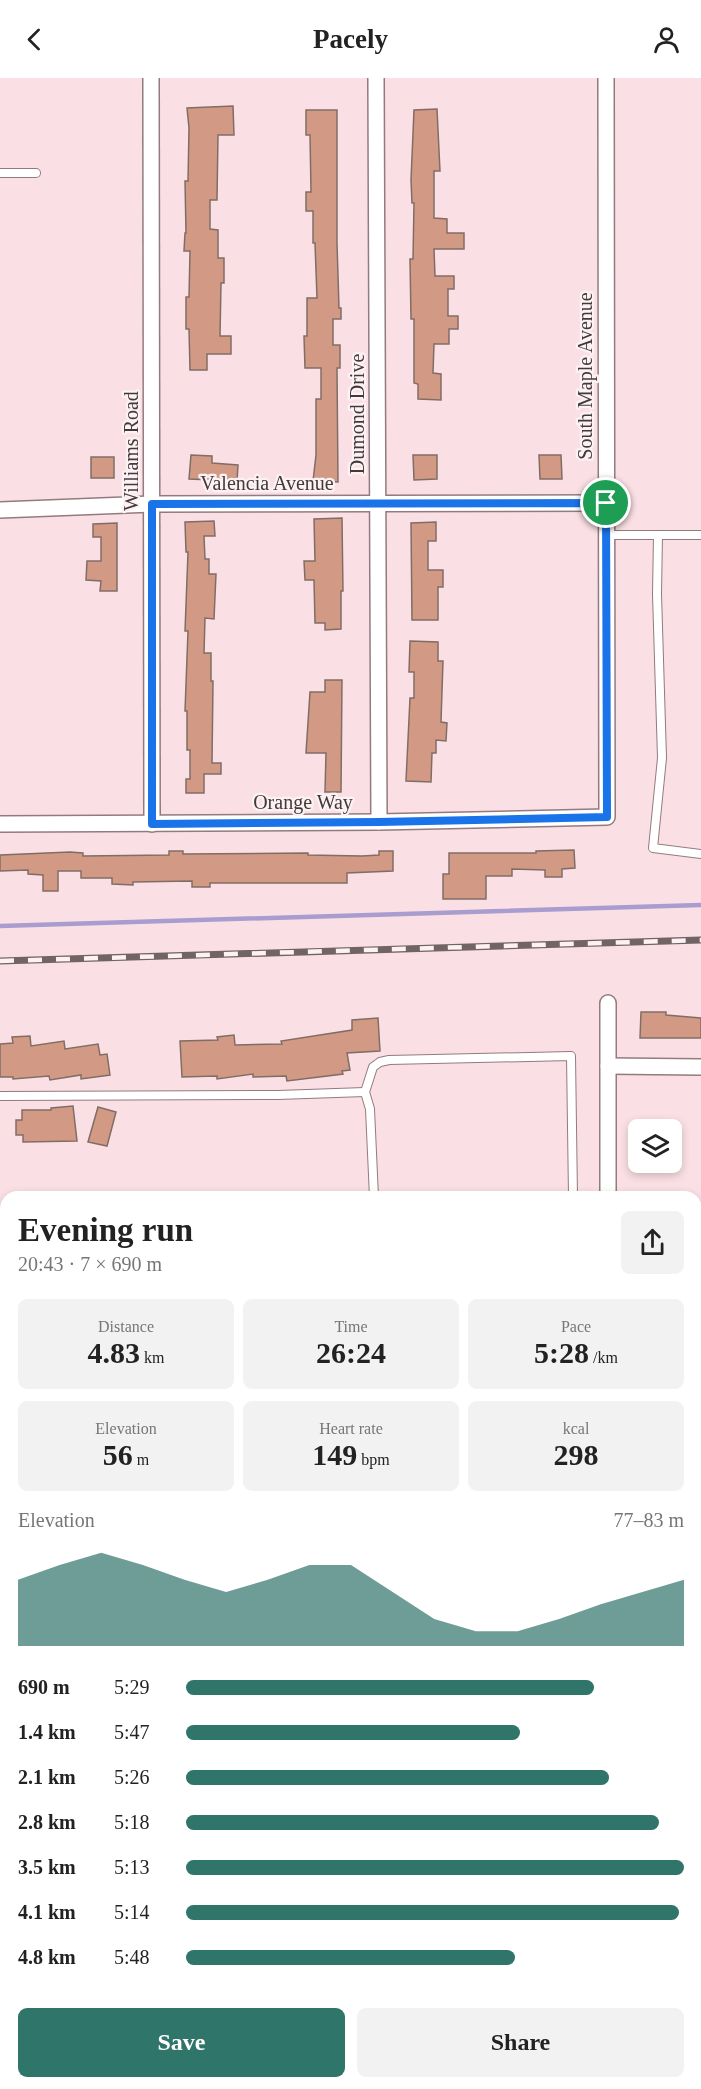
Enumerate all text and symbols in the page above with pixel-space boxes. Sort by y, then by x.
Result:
icon: back [18,23,51,56]
icon: person [650,23,683,56]
text: Pacely [313,24,388,54]
street label: South Maple Avenue [574,292,597,460]
street label: Dumond Drive [346,354,368,474]
street label: Williams Road [120,391,142,511]
street label: Valencia Avenue [200,472,334,494]
pin [580,477,631,528]
icon: arrive [589,486,622,519]
street label: Orange Way [253,791,353,814]
map controls [628,1119,682,1173]
button: layers [628,1119,682,1173]
button: share [621,1211,684,1274]
text: Evening run [18,1212,193,1248]
text: 20:43 · 7 × 690 m [18,1253,162,1275]
text: Distance [98,1318,154,1335]
text: Time [334,1318,368,1335]
text: Pace [561,1318,591,1335]
text: 4.83 [88,1336,140,1369]
text: 26:24 [316,1336,386,1369]
text: 5:28 [534,1336,589,1369]
text: km [140,1349,164,1366]
text: /km [589,1349,618,1366]
text: Elevation [95,1420,157,1437]
text: Heart rate [319,1420,383,1437]
text: kcal [563,1420,589,1437]
text: 56 [103,1438,133,1471]
text: 149 [312,1438,357,1471]
text: 298 [554,1438,599,1471]
text: m [133,1451,149,1468]
text: bpm [357,1451,390,1468]
text: Elevation [18,1509,95,1531]
text: 77–83 m [613,1509,684,1531]
text: 690 m [18,1676,70,1698]
text: 5:29 [114,1676,150,1698]
text: 1.4 km [18,1721,76,1743]
text: 5:47 [114,1721,150,1743]
text: 2.1 km [18,1766,76,1788]
text: 5:26 [114,1766,150,1788]
text: 2.8 km [18,1811,76,1833]
text: 5:18 [114,1811,150,1833]
text: 3.5 km [18,1856,76,1878]
text: 5:13 [114,1856,150,1878]
text: 4.1 km [18,1901,76,1923]
text: 5:14 [114,1901,150,1923]
text: 4.8 km [18,1946,76,1968]
text: 5:48 [114,1946,150,1968]
button: Save [18,2008,345,2077]
button: Share [357,2008,684,2077]

